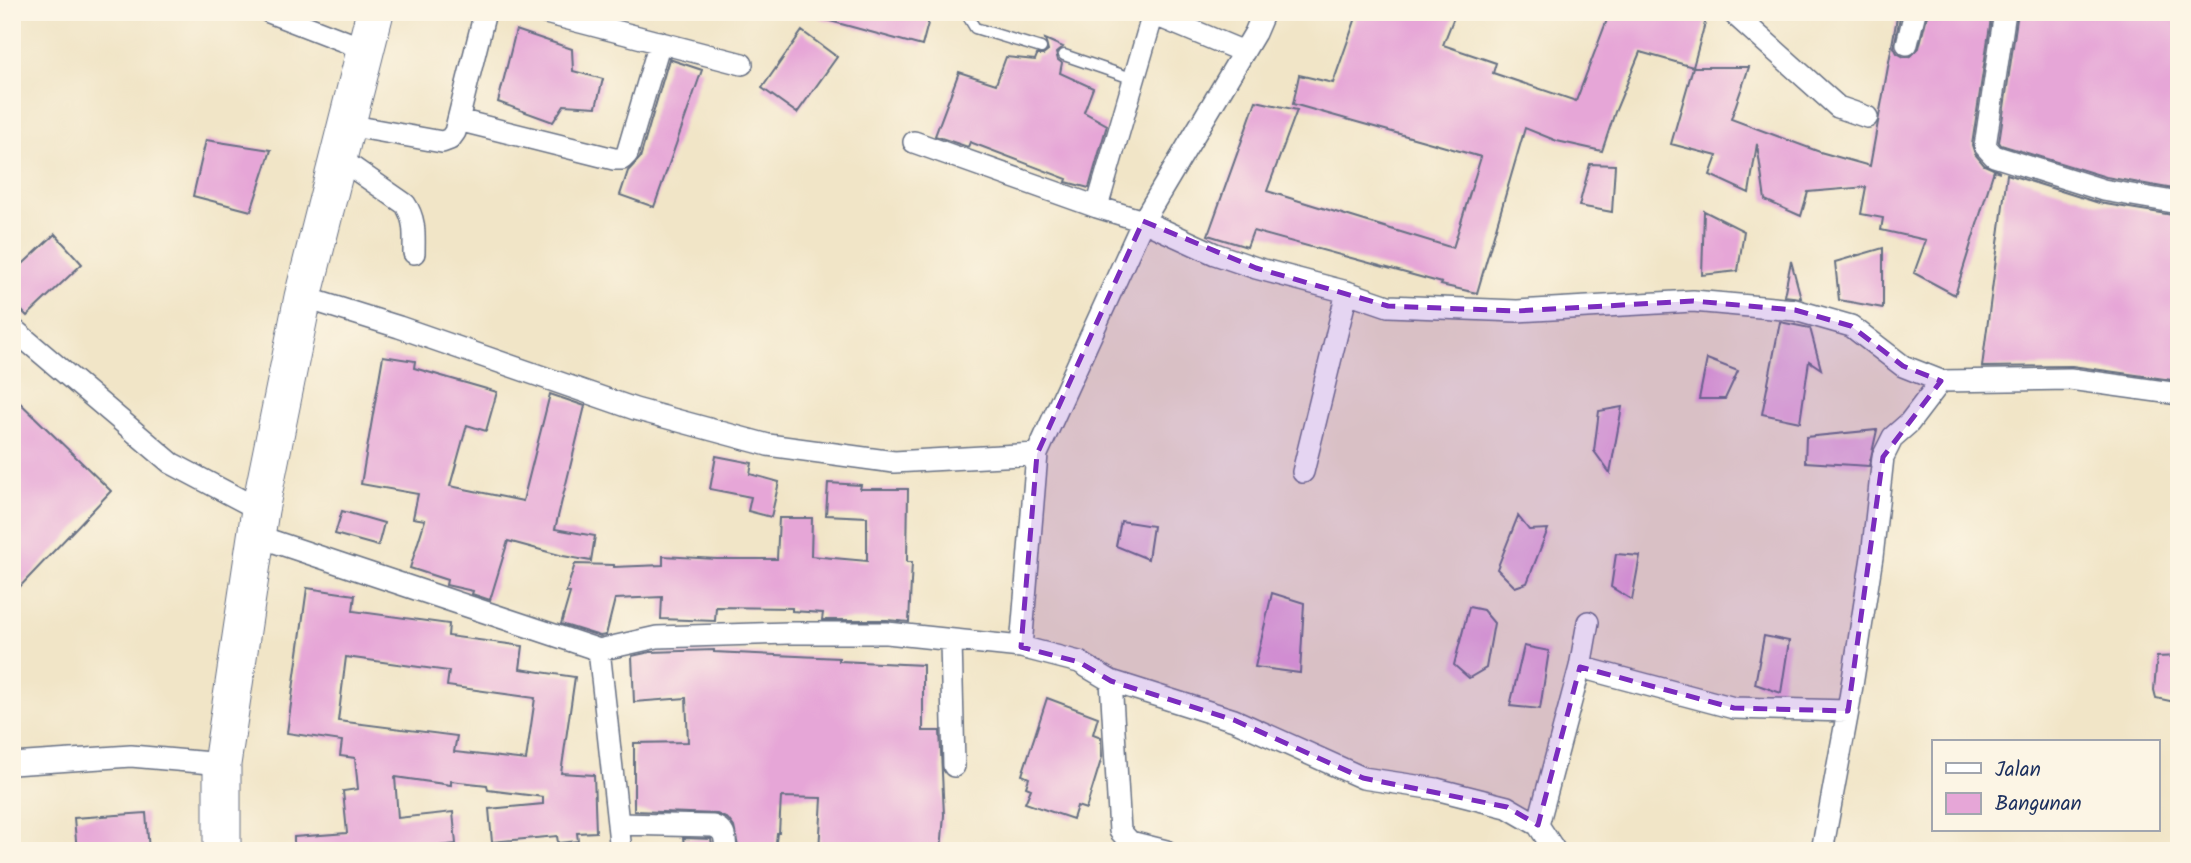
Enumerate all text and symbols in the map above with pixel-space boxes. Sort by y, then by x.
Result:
legend [1932,740,2160,832]
text: Jalan [1995,754,2041,787]
text: Bangunan [1995,788,2082,821]

